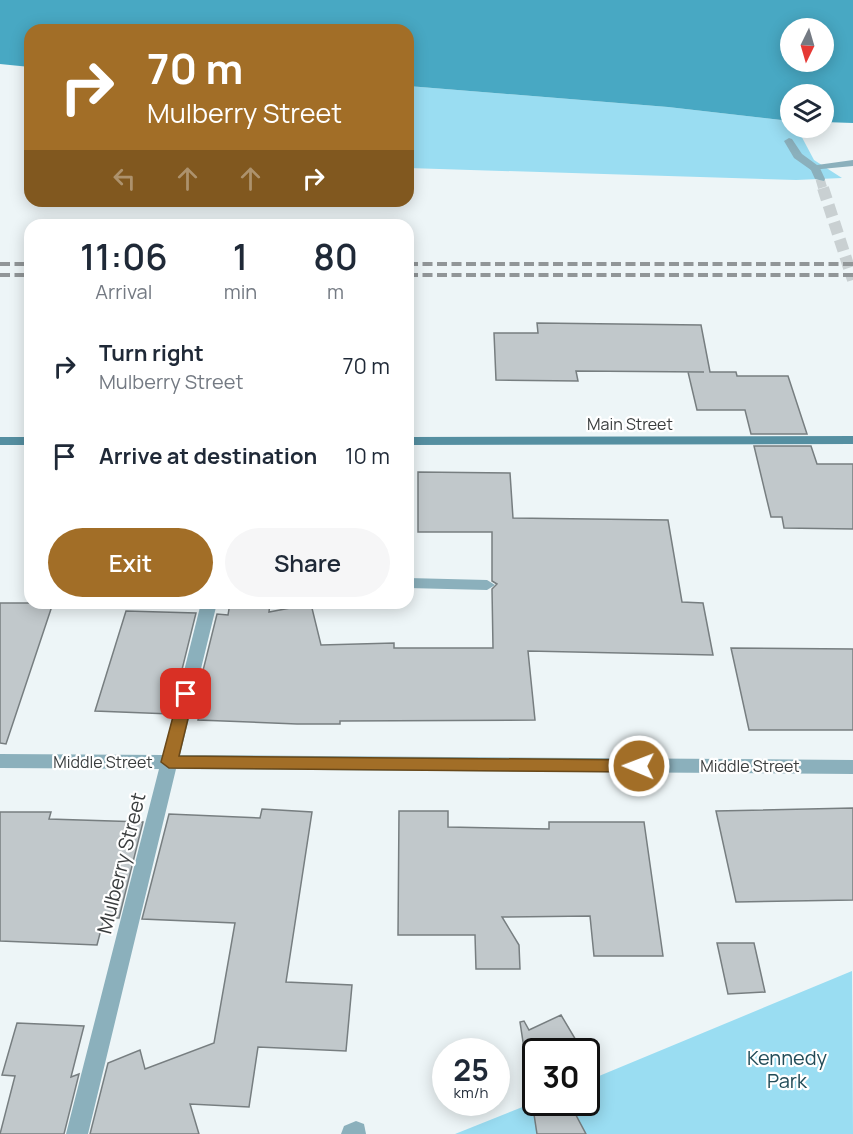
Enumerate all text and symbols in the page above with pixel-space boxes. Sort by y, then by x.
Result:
north arrow [780,18,834,72]
map controls [780,18,834,138]
text: 70 m [147,39,243,97]
icon: right [48,48,126,126]
button: layers [780,84,834,138]
text: Mulberry Street [147,94,342,131]
icon: left [108,162,141,195]
icon: ahead [171,162,204,195]
icon: ahead [234,162,267,195]
icon: right [297,162,330,195]
text: 11:06 [80,232,168,281]
text: 1 [233,232,248,281]
text: 80 [313,232,358,281]
text: Arrival [95,278,152,305]
text: min [224,278,257,305]
text: m [327,278,344,305]
text: Turn right [99,338,204,368]
icon: right [48,350,81,383]
text: 70 m [342,351,390,381]
text: Mulberry Street [99,368,243,395]
street label: Main Street [587,413,673,435]
icon: arrive [48,440,81,473]
text: Arrive at destination [99,441,317,471]
text: 10 m [345,441,390,471]
button: Exit [48,528,213,597]
button: Share [225,528,390,597]
pin [160,668,211,719]
icon: arrive [169,677,202,710]
position arrow [607,734,671,798]
street label: Middle Street [53,751,153,773]
street label: Middle Street [700,755,800,777]
street label: Mulberry Street [90,790,152,936]
speed limit sign: 30 [522,1038,600,1116]
park label: Kennedy Park [747,1044,828,1094]
text: 25 [453,1049,489,1090]
text: km/h [454,1082,488,1103]

